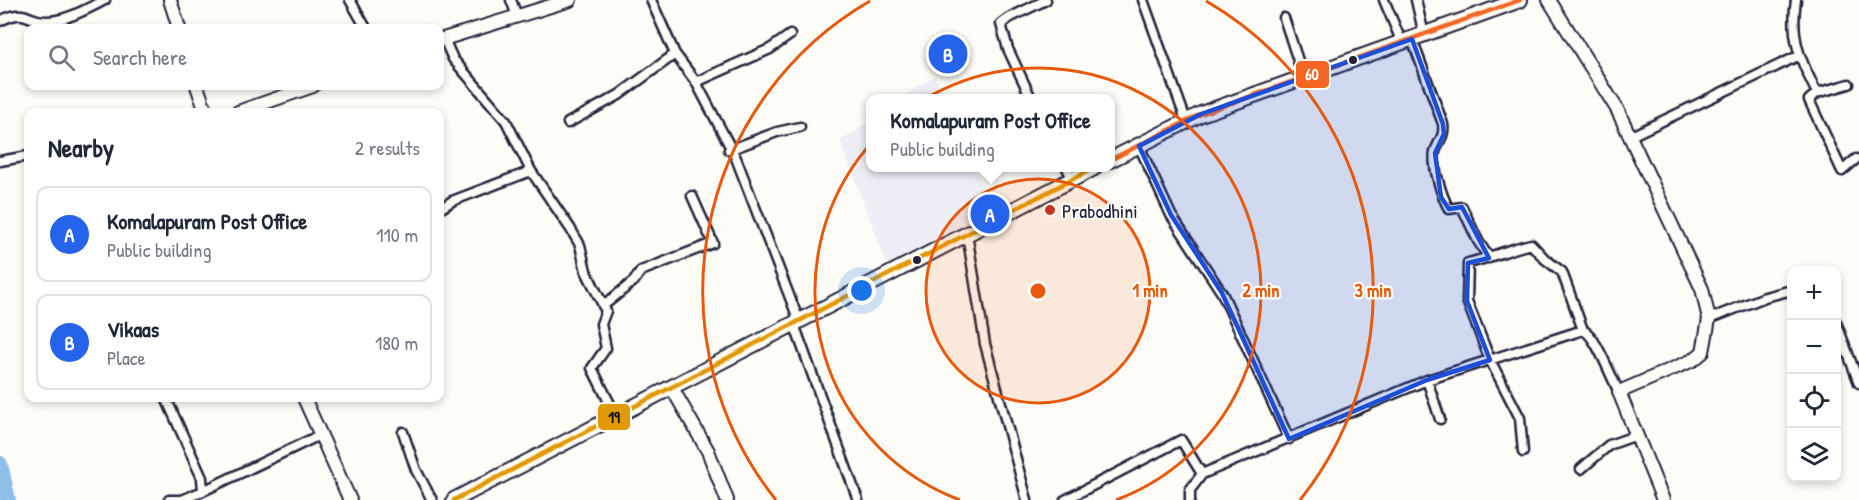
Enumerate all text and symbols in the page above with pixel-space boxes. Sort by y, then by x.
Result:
search box [24,24,444,90]
pin: B [928,32,968,76]
icon: search [45,41,78,74]
text: Search here [93,42,187,72]
unlabelled marker [1347,54,1359,66]
line badge: 60 [1295,60,1330,89]
text: 60 [1305,63,1319,85]
popup [866,94,1115,172]
text: Komalapuram Post Office [890,105,1091,135]
text: Nearby [48,130,114,165]
text: 2 results [355,134,420,161]
text: Public building [890,135,995,162]
pin: A [970,192,1010,236]
place label: Prabodhini [1062,197,1138,224]
marker: Prabodhini [1043,203,1057,217]
text: Komalapuram Post Office [107,206,307,236]
text: A [65,221,74,248]
text: 110 m [376,221,418,248]
text: Public building [107,236,211,263]
unlabelled marker [911,254,923,266]
map controls [1787,266,1841,482]
button: + [1787,266,1841,320]
your location [847,276,876,305]
text: 1 min [1132,278,1168,303]
text: 2 min [1243,278,1279,303]
text: 3 min [1355,278,1391,303]
centre of rings [1028,281,1048,301]
text: Vikaas [107,314,159,344]
button: − [1787,320,1841,374]
text: B [64,329,75,356]
text: 180 m [375,329,418,356]
text: Place [107,344,146,371]
button: locate [1787,374,1841,428]
line badge: 19 [597,403,631,431]
text: 19 [608,406,620,428]
button: layers [1787,428,1841,482]

